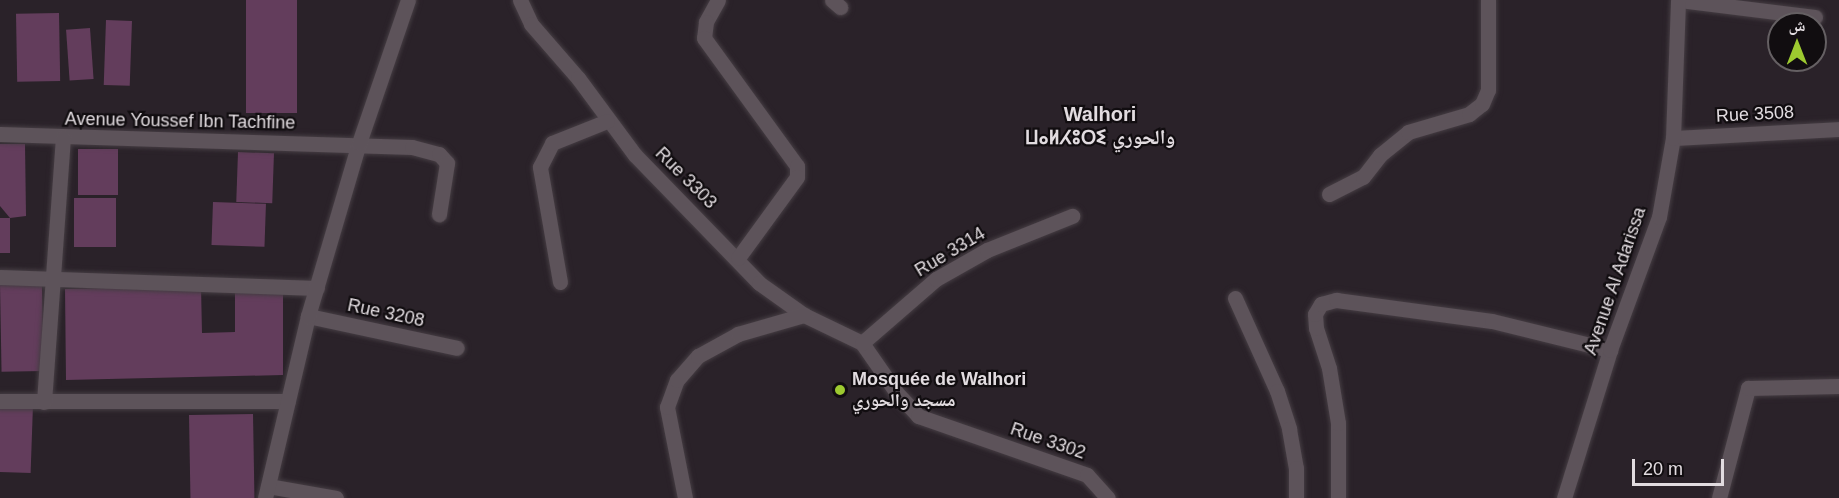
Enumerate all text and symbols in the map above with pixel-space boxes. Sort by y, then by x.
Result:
north arrow [1767,12,1827,72]
text: ش [1789,17,1805,34]
street label: Rue 3508 [1715,101,1795,127]
district label: Walhori ⵡⴰⵍⵃⵓⵔⵉ والحوري [1025,103,1175,150]
street label: Avenue Youssef Ibn Tachfine [64,108,296,134]
street label: Rue 3303 [651,143,721,213]
street label: Avenue Al Adarissa [1579,203,1651,359]
street label: Rue 3314 [911,223,989,281]
street label: Rue 3208 [346,294,426,332]
place label: Mosquée de Walhori مسجد والحوري [852,369,1026,412]
marker: Mosquée de Walhori مسجد والحوري [833,383,847,397]
street label: Rue 3302 [1008,418,1088,464]
scale bar [1635,447,1726,485]
text: 20 m [1643,459,1683,479]

